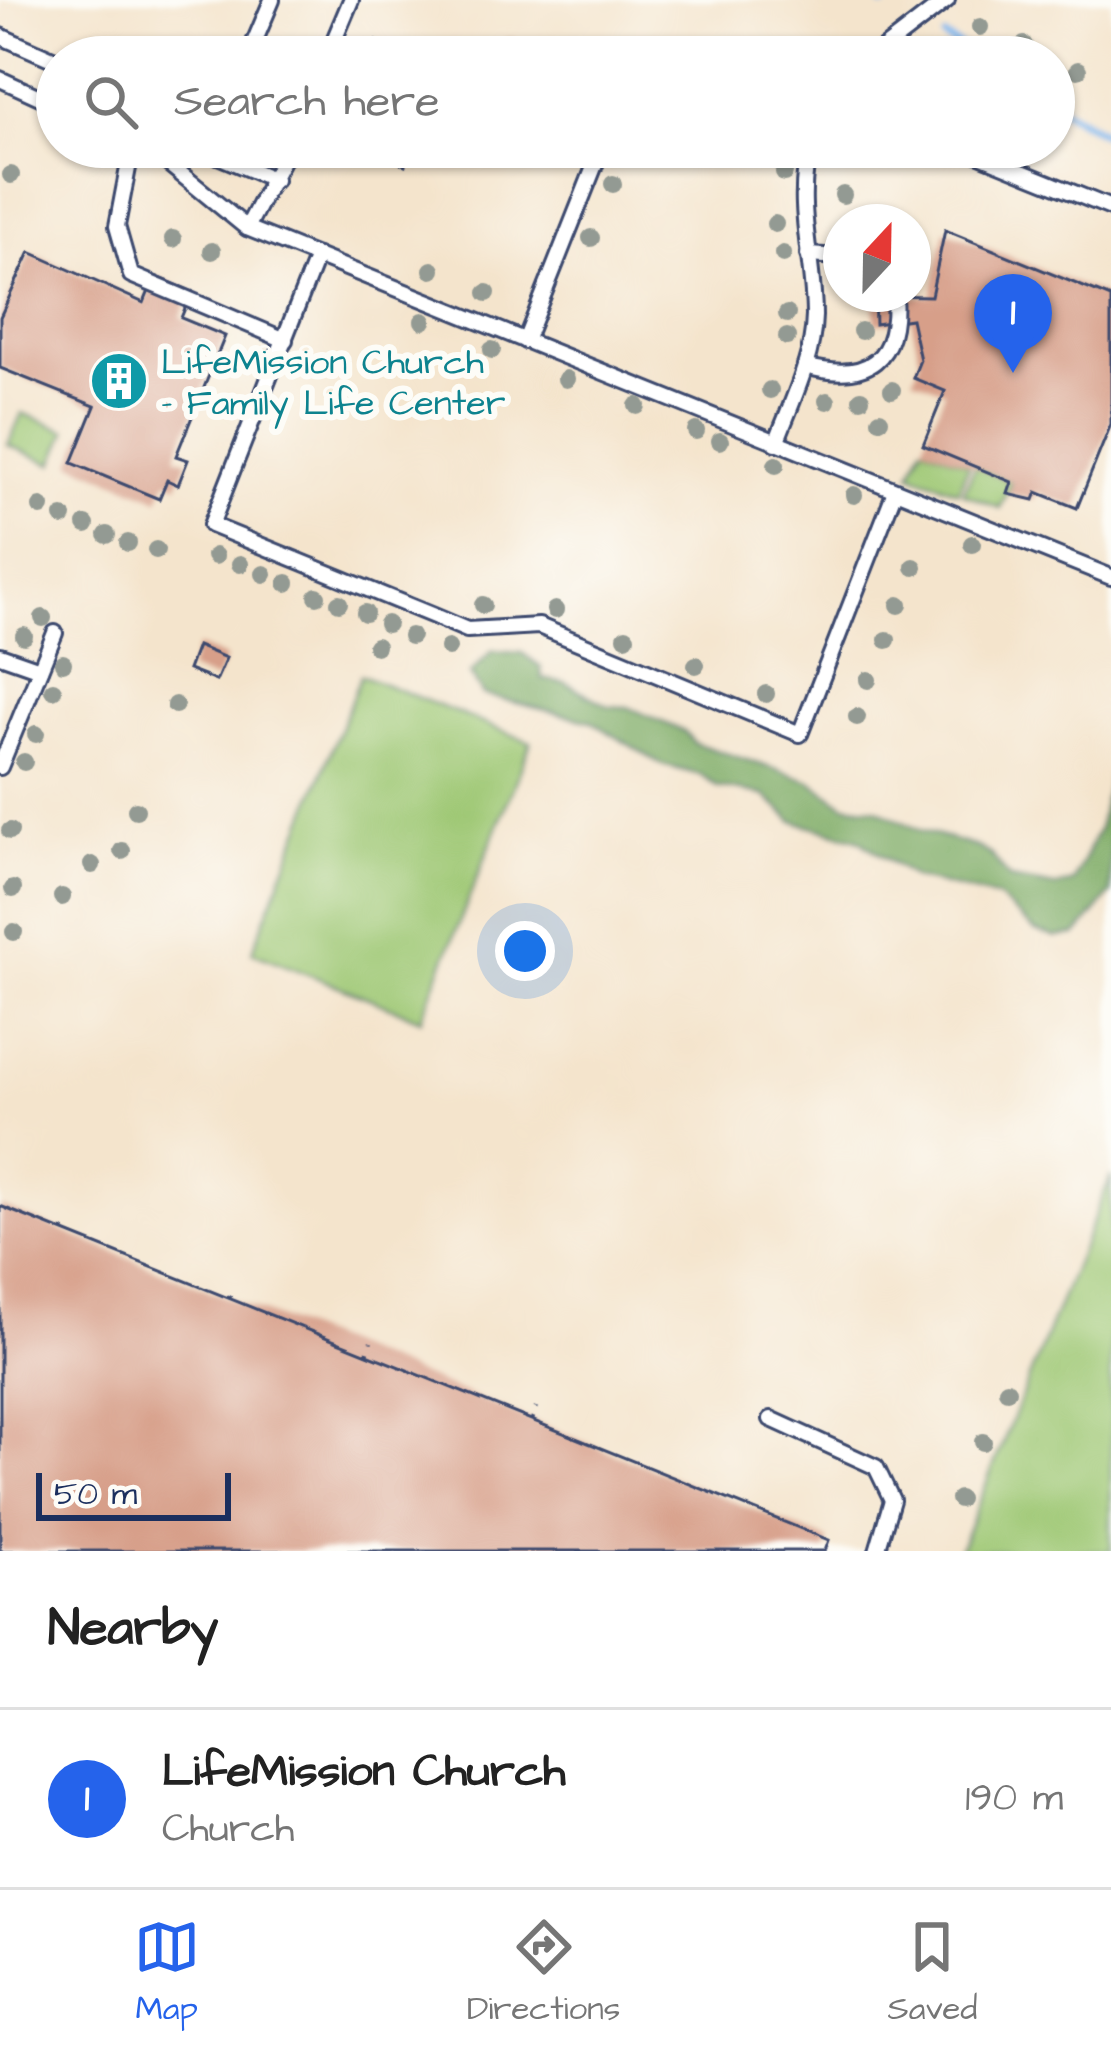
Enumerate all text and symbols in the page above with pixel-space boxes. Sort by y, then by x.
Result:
search box [36,36,1075,168]
icon: search [78,69,144,135]
text: Search here [174,71,440,133]
north arrow [823,204,931,312]
pin: 1 [974,274,1052,373]
place label: LifeMission Church - Family Life Center [161,337,506,429]
building icon: LifeMission Church - Family Life Center [88,350,150,412]
your location [495,921,555,981]
scale bar [36,1467,231,1520]
text: 50 m [54,1471,137,1517]
text: Nearby [48,1594,218,1665]
text: LifeMission Church [162,1741,565,1803]
text: 1 [85,1772,90,1826]
text: 190 m [965,1772,1063,1826]
text: Church [162,1803,294,1857]
tab: Map [134,1914,200,2032]
tab: Directions [467,1914,620,2032]
tab: Saved [887,1914,977,2032]

